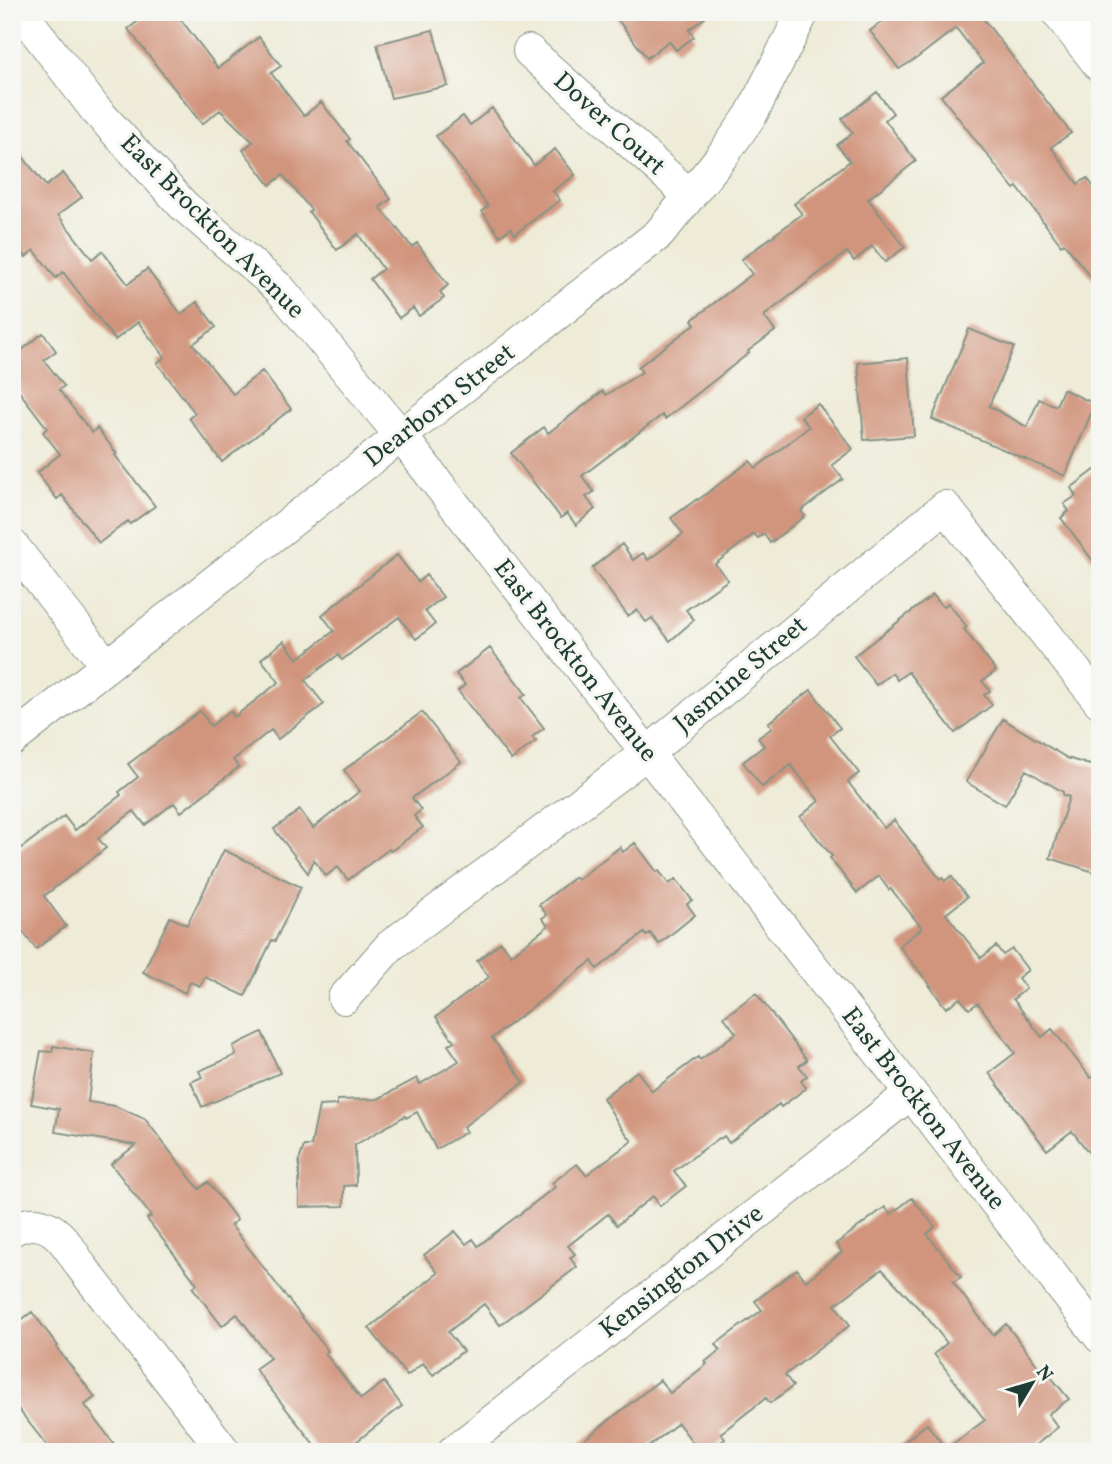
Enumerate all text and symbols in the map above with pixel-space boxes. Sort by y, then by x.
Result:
street label: Dover Court [545,64,673,184]
street label: East Brockton Avenue [111,126,313,328]
street label: Dearborn Street [357,335,523,477]
street label: East Brockton Avenue [484,552,666,770]
street label: Jasmine Street [666,608,816,742]
street label: East Brockton Avenue [832,1000,1014,1218]
street label: Kensington Drive [592,1197,772,1347]
north arrow [996,1348,1066,1418]
text: N [1029,1360,1058,1387]

